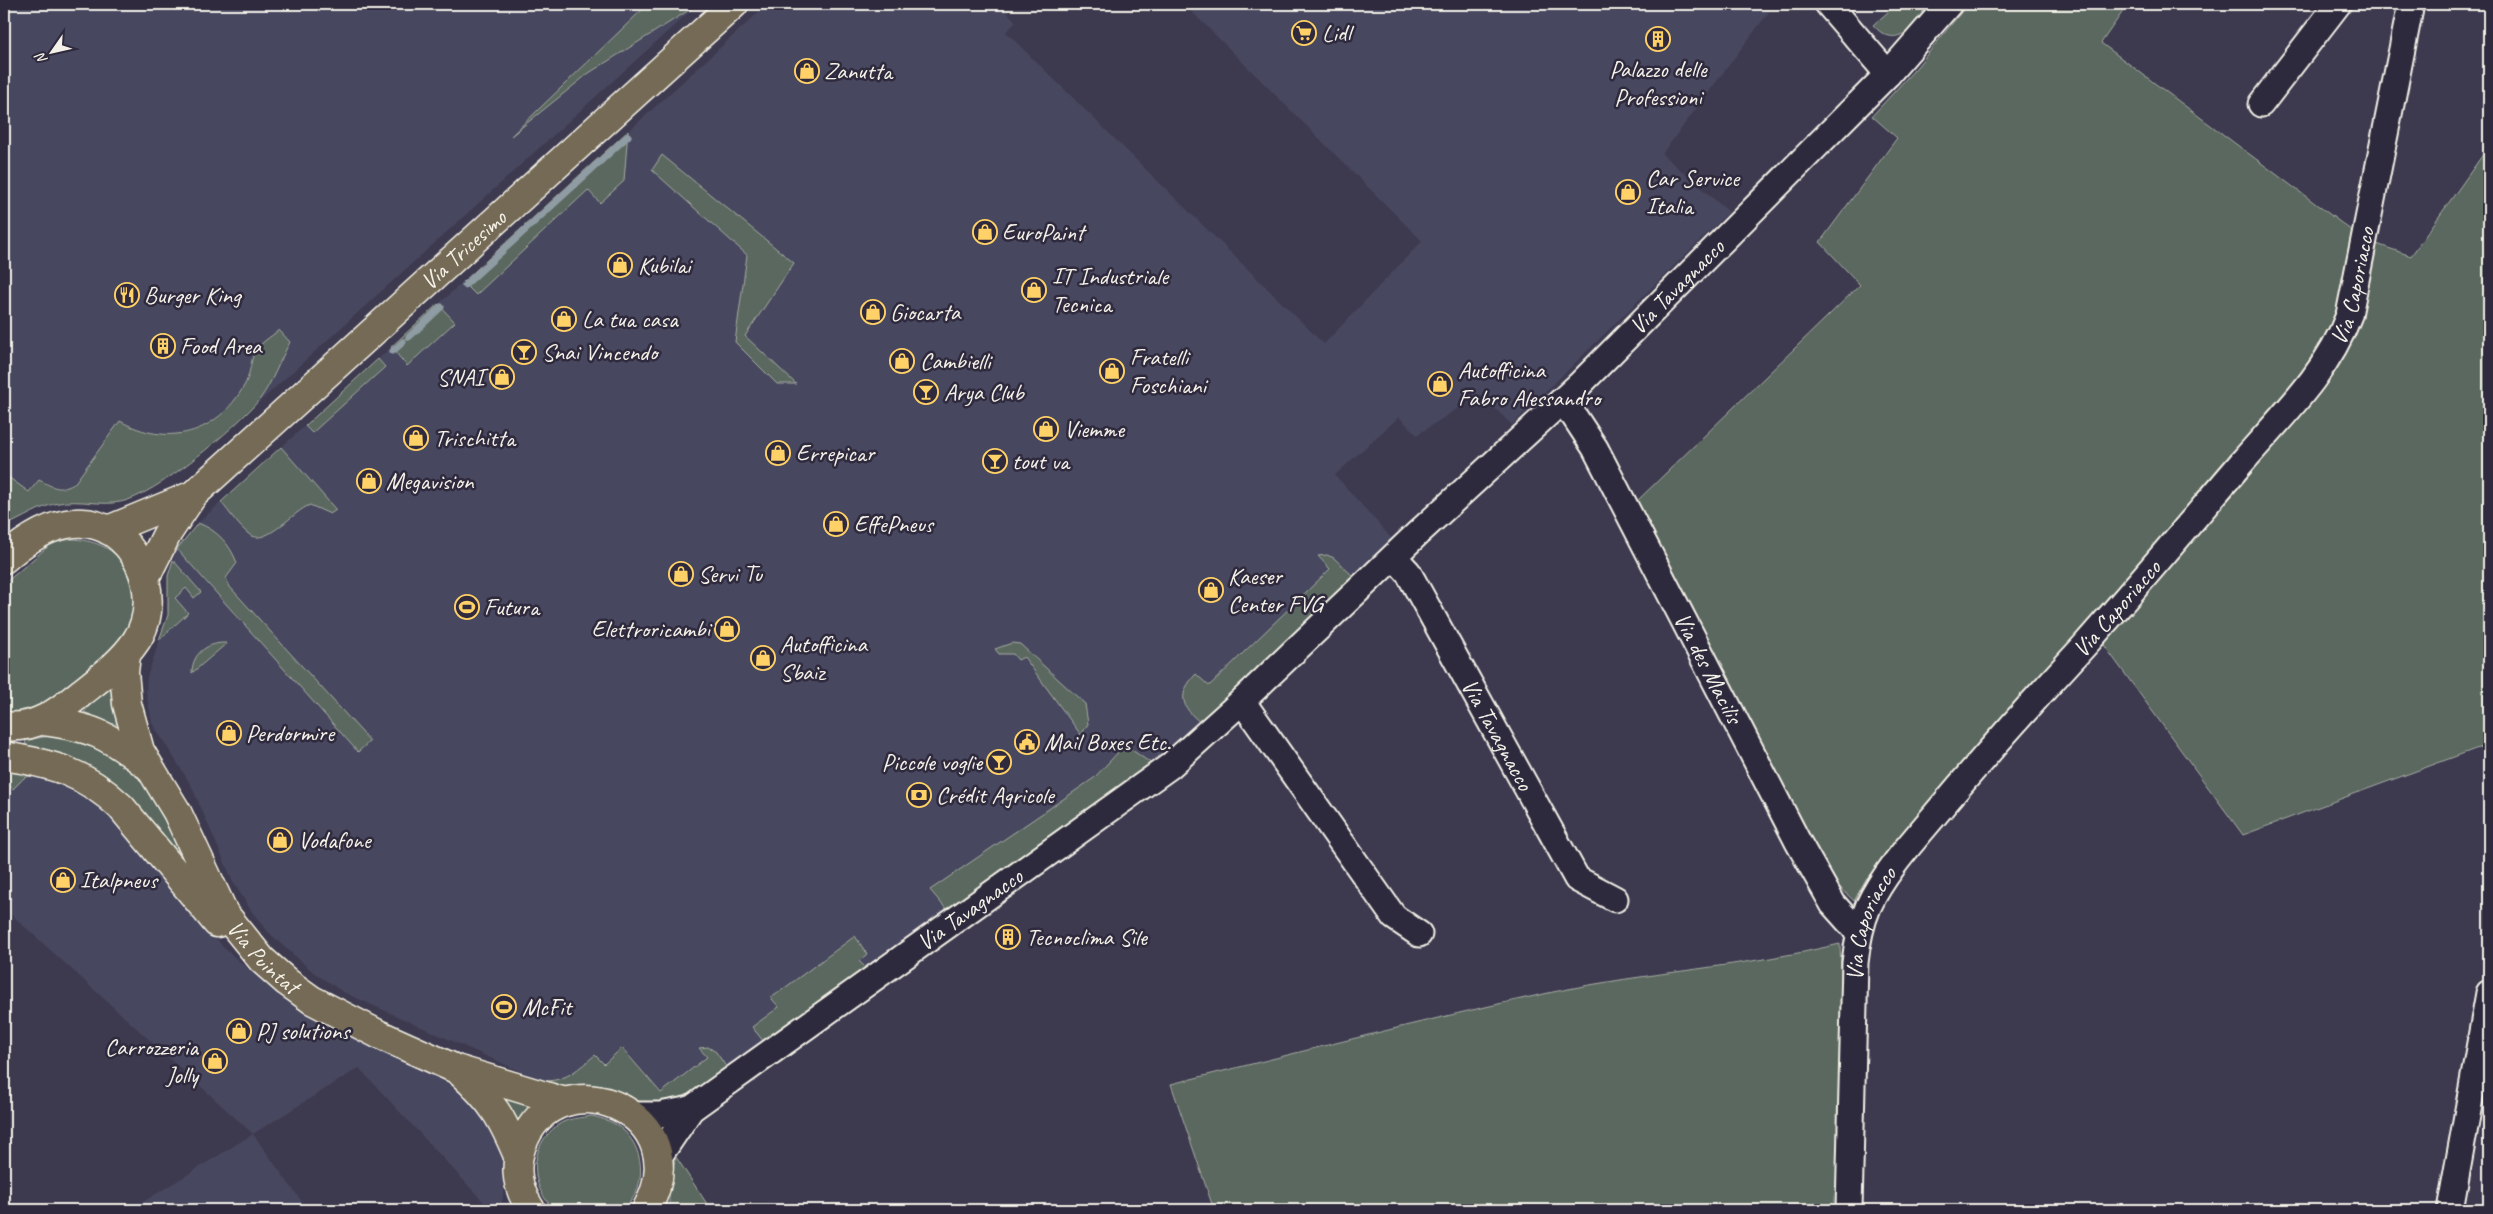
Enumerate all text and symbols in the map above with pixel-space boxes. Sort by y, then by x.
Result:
place label: Lidl [1322,18,1354,48]
supermarket icon: Lidl [1291,20,1317,46]
building icon: Palazzo delle Professioni [1645,26,1671,52]
north arrow [28,28,78,78]
text: N [31,49,51,67]
place label: Palazzo delle Professioni [1610,54,1709,112]
place label: Zanutta [824,56,894,86]
shop icon: Zanutta [794,58,820,84]
place label: Car Service Italia [1646,163,1741,221]
shop icon: Car Service Italia [1615,179,1641,205]
street label: Via Tricesimo [414,202,514,296]
place label: EuroPaint [1002,217,1087,247]
shop icon: EuroPaint [972,219,998,245]
street label: Via Caporiacco [2323,223,2381,350]
street label: Via Tavagnacco [1623,231,1732,341]
place label: Kubilai [638,250,693,280]
shop icon: Kubilai [607,252,633,278]
place label: IT Industriale Tecnica [1052,261,1170,319]
shop icon: IT Industriale Tecnica [1021,277,1047,303]
place label: Burger King [144,280,243,310]
restaurant icon: Burger King [114,282,140,308]
place label: Giocarta [890,297,962,327]
shop icon: Giocarta [860,299,886,325]
place label: La tua casa [582,304,679,334]
shop icon: La tua casa [551,306,577,332]
place label: Food Area [180,331,263,361]
building icon: Food Area [150,333,176,359]
place label: Snai Vincendo [542,337,660,367]
bar icon: Snai Vincendo [511,339,537,365]
place label: Fratelli Foschiani [1130,342,1209,400]
place label: Cambielli [920,346,993,376]
shop icon: Cambielli [889,348,915,374]
place label: Autofficina Fabro Alessandro [1458,355,1603,413]
shop icon: Fratelli Foschiani [1099,358,1125,384]
place label: SNAI [437,362,489,392]
shop icon: SNAI [489,364,515,390]
shop icon: Autofficina Fabro Alessandro [1427,371,1453,397]
place label: Arya Club [944,377,1025,407]
bar icon: Arya Club [913,379,939,405]
place label: Viemme [1064,414,1126,444]
shop icon: Viemme [1033,416,1059,442]
place label: Trischitta [434,423,517,453]
shop icon: Trischitta [403,425,429,451]
place label: Errepicar [796,438,877,468]
shop icon: Errepicar [765,440,791,466]
place label: tout va [1012,446,1071,476]
bar icon: tout va [982,448,1008,474]
place label: Megavision [386,466,475,496]
shop icon: Megavision [356,468,382,494]
place label: EffePneus [854,509,935,539]
shop icon: EffePneus [823,511,849,537]
street label: Via Caporiacco [2066,552,2168,664]
place label: Servi Tu [698,559,764,589]
shop icon: Servi Tu [668,561,694,587]
place label: Kaeser Center FVG [1228,561,1325,619]
shop icon: Kaeser Center FVG [1198,577,1224,603]
place label: Futura [484,592,541,622]
sports icon: Futura [454,594,480,620]
street label: Via des Macilis [1667,607,1750,730]
place label: Elettroricambi [592,614,712,644]
shop icon: Elettroricambi [714,616,740,642]
place label: Autofficina Sbaiz [780,629,869,687]
shop icon: Autofficina Sbaiz [750,645,776,671]
street label: Via Tavagnacco [1455,673,1541,797]
place label: Perdormire [246,718,336,748]
shop icon: Perdormire [216,720,242,746]
place label: Mail Boxes Etc. [1044,727,1171,757]
public building icon: Mail Boxes Etc. [1014,729,1040,755]
place label: Piccole voglie [882,747,984,777]
bar icon: Piccole voglie [986,749,1012,775]
place label: Crédit Agricole [936,780,1056,810]
bank icon: Crédit Agricole [906,782,932,808]
place label: Vodafone [298,825,373,855]
shop icon: Vodafone [267,827,293,853]
street label: Via Caporiacco [1840,859,1904,981]
street label: Via Tavagnacco [911,861,1030,957]
place label: Italpneus [80,865,159,895]
shop icon: Italpneus [50,867,76,893]
street label: Via Puintat [221,914,308,1003]
place label: Tecnoclima Sile [1026,922,1149,952]
building icon: Tecnoclima Sile [995,924,1021,950]
place label: McFit [522,992,573,1022]
sports icon: McFit [491,994,517,1020]
place label: PJ solutions [256,1016,351,1046]
shop icon: PJ solutions [226,1018,252,1044]
place label: Carrozzeria Jolly [105,1032,200,1090]
shop icon: Carrozzeria Jolly [202,1048,228,1074]

